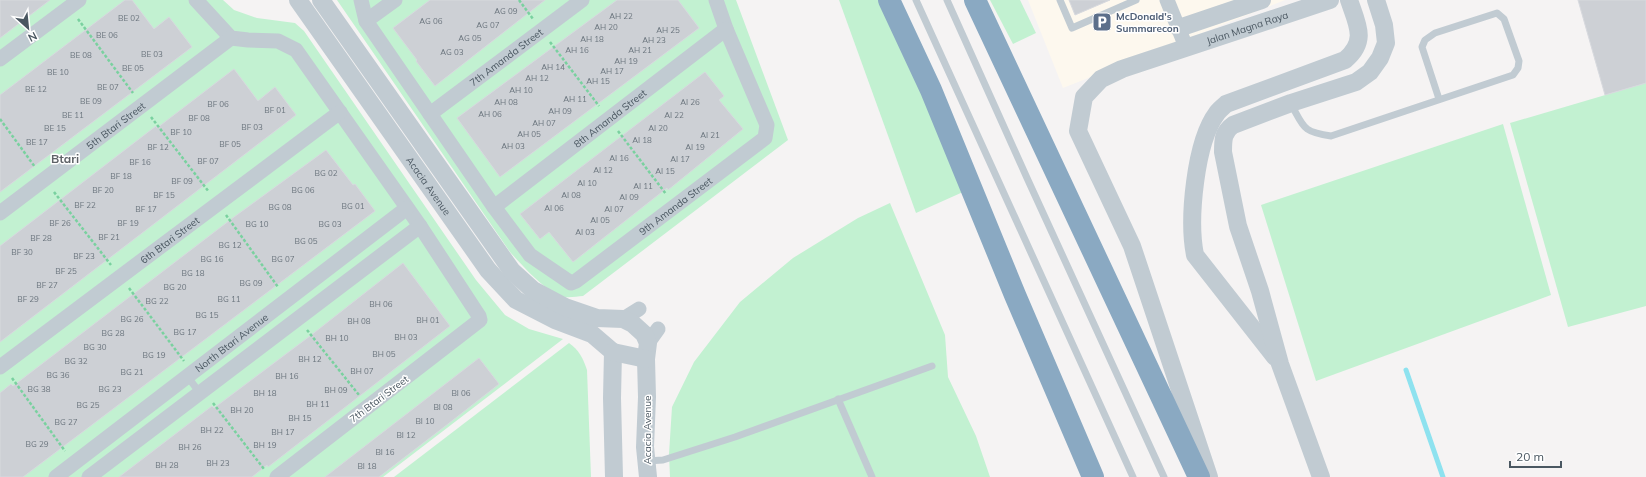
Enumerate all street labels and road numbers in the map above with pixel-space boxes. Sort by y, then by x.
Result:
street label: Jalan Magna Raya [1205,8,1290,47]
street label: 7th Amanda Street [467,25,546,89]
street label: 8th Amanda Street [571,86,649,150]
street label: 5th Btari Street [83,99,148,152]
street label: Acacia Avenue [403,154,454,218]
street label: 9th Amanda Street [636,174,715,238]
street label: 6th Btari Street [137,213,202,266]
street label: North Btari Avenue [192,310,271,375]
street label: 7th Btari Street [347,372,411,425]
street label: Acacia Avenue [641,396,654,464]

